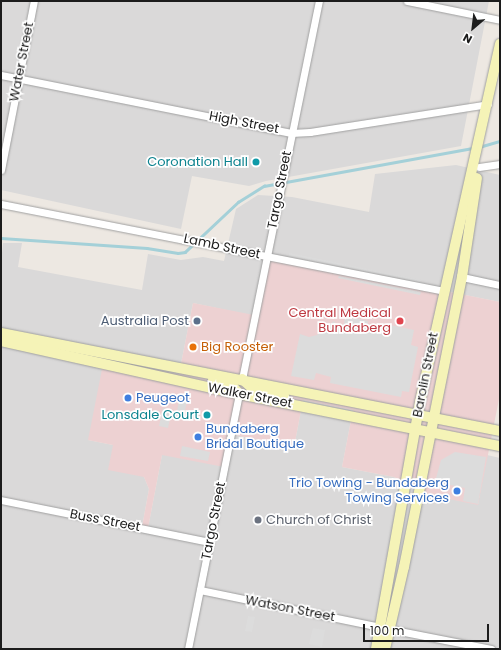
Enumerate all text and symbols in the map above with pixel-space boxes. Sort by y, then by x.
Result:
north arrow [453,8,493,48]
street label: Water Street [7,21,37,103]
text: N [460,30,475,48]
street label: High Street [208,109,280,137]
street label: Targo Street [265,150,295,230]
place label: Coronation Hall [147,154,248,170]
marker: Coronation Hall [251,157,261,167]
street label: Lamb Street [182,231,262,263]
place label: Central Medical Bundaberg [288,306,391,337]
place label: Australia Post [101,313,189,329]
marker: Central Medical Bundaberg [394,315,406,327]
marker: Australia Post [192,316,202,326]
street label: Barolin Street [410,331,442,419]
place label: Big Rooster [201,339,273,355]
marker: Big Rooster [188,342,198,352]
street label: Walker Street [206,380,294,412]
place label: Peugeot [136,390,190,406]
marker: Peugeot [123,393,133,403]
place label: Lonsdale Court [101,407,199,423]
marker: Lonsdale Court [202,410,212,420]
place label: Bundaberg Bridal Boutique [206,422,304,453]
marker: Bundaberg Bridal Boutique [193,432,203,442]
place label: Trio Towing - Bundaberg Towing Services [289,476,449,507]
street label: Targo Street [199,481,229,561]
marker: Trio Towing - Bundaberg Towing Services [452,486,462,496]
street label: Buss Street [68,507,142,535]
place label: Church of Christ [266,512,371,528]
marker: Church of Christ [253,515,263,525]
street label: Watson Street [244,593,336,625]
scale bar [365,616,491,642]
text: 100 m [370,622,404,639]

